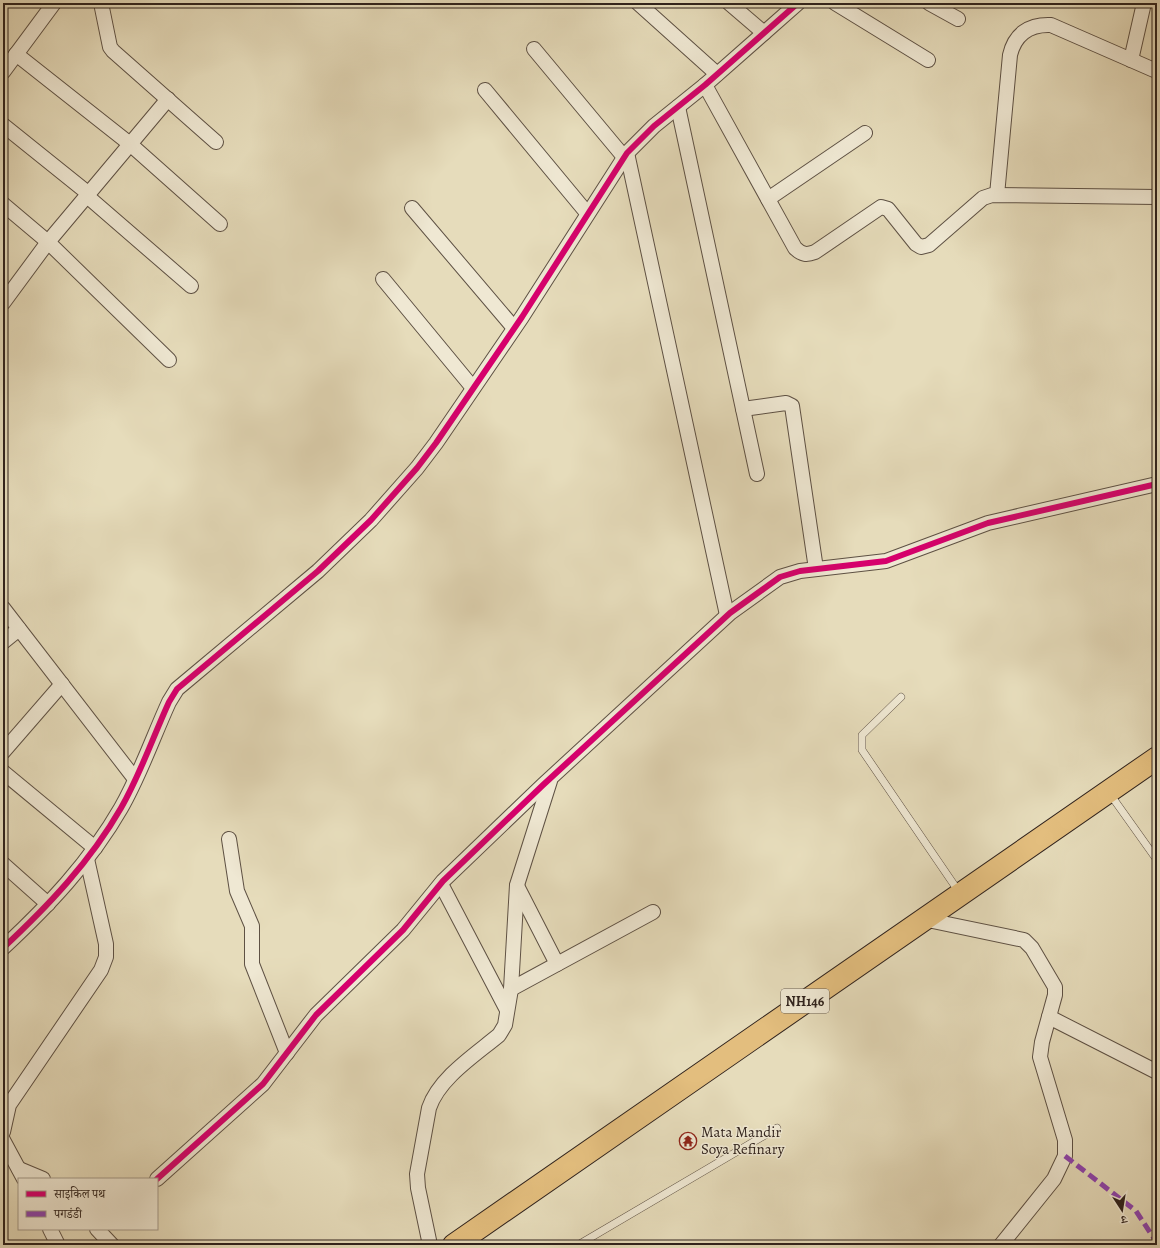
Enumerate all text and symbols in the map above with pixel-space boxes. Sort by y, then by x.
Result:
road number: NH146 [781,989,829,1013]
place label: Mata Mandir Soya Refinary [701,1122,785,1159]
temple icon: Mata Mandir Soya Refinary [678,1131,698,1151]
legend [18,1178,158,1230]
text: साइकिल पथ [53,1186,106,1202]
north arrow [1102,1190,1142,1230]
text: पगडंडी [53,1206,83,1222]
text: उ [1118,1211,1129,1228]

